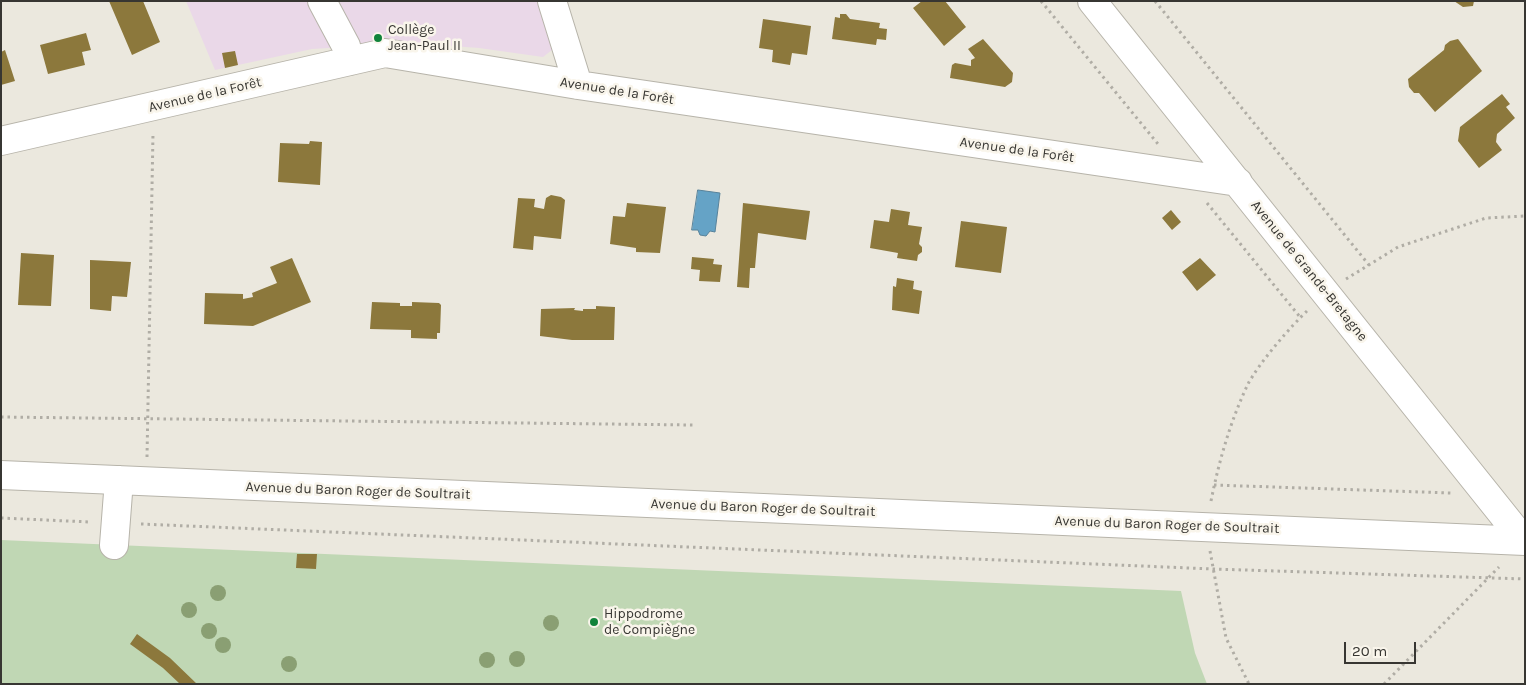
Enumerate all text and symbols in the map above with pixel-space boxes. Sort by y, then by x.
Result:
place label: Collège Jean-Paul II [388,22,461,54]
marker: Collège Jean-Paul II [372,32,384,44]
street label: Avenue de la Forêt [147,74,263,116]
street label: Avenue de la Forêt [559,74,675,108]
street label: Avenue de la Forêt [959,134,1075,166]
street label: Avenue de Grande-Bretagne [1247,197,1371,345]
street label: Avenue du Baron Roger de Soultrait [245,479,471,503]
street label: Avenue du Baron Roger de Soultrait [650,496,876,520]
street label: Avenue du Baron Roger de Soultrait [1054,513,1280,537]
place label: Hippodrome de Compiègne [604,606,695,638]
marker: Hippodrome de Compiègne [588,616,600,628]
scale bar [1346,632,1418,664]
text: 20 m [1352,642,1387,660]

